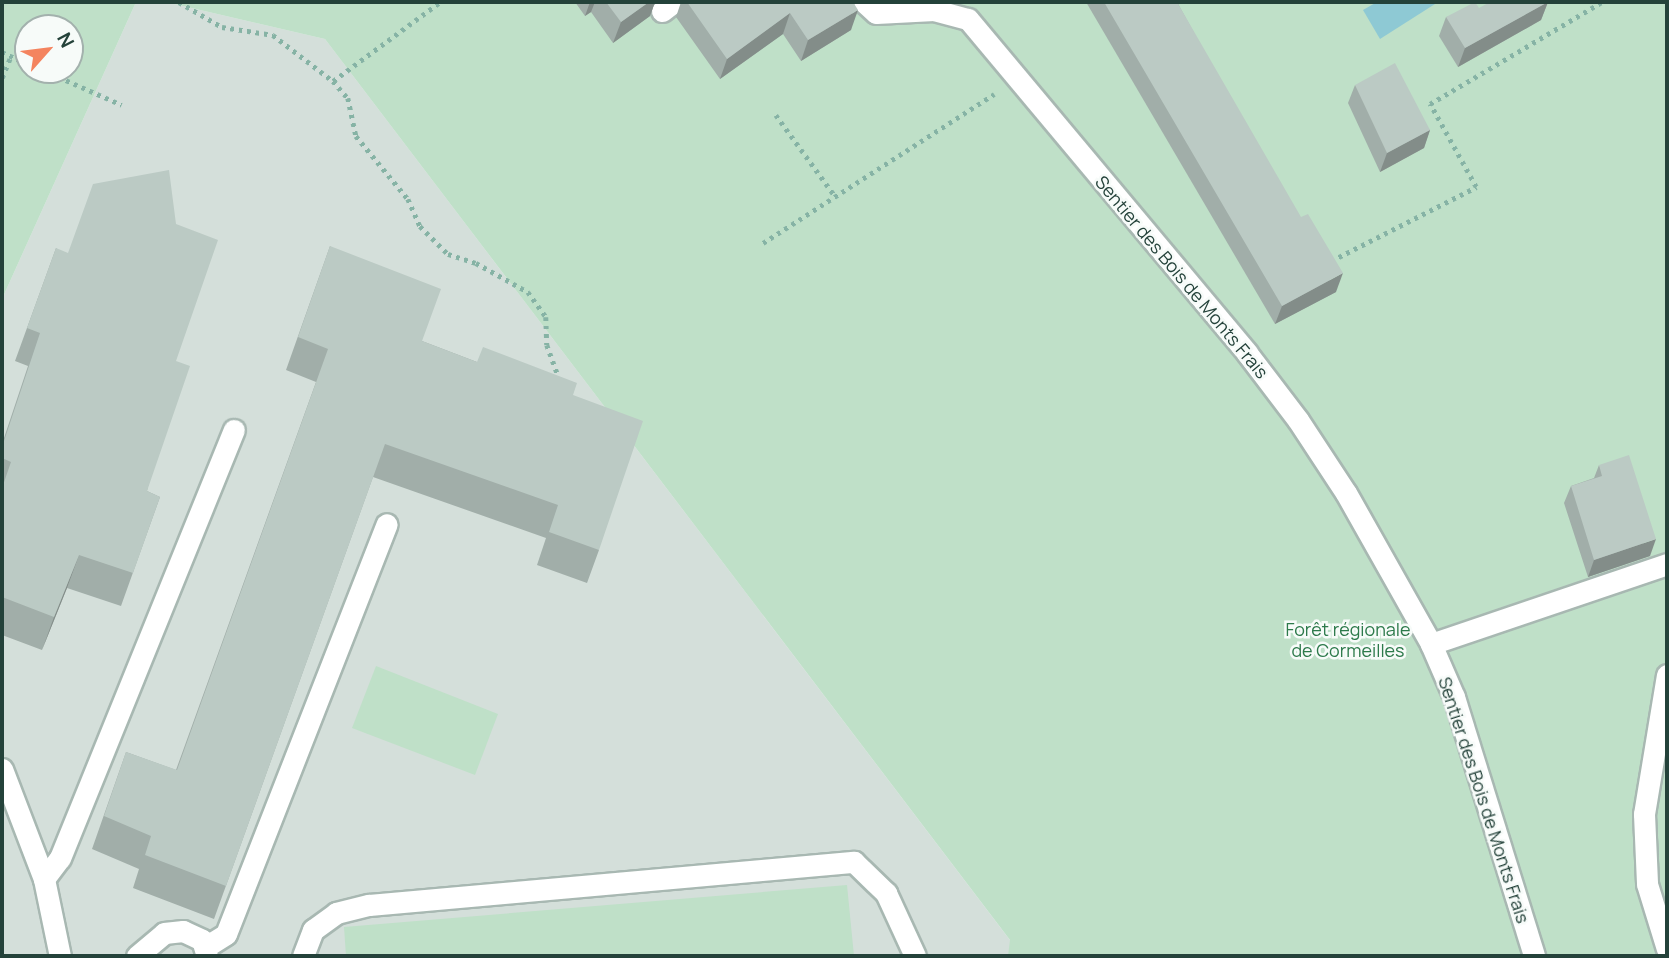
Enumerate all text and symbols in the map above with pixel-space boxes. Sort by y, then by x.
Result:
north arrow [14,14,84,84]
text: N [51,28,80,52]
street label: Sentier des Bois de Monts Frais [1091,171,1273,383]
park label: Forêt régionale de Cormeilles [1285,619,1411,662]
street label: Sentier des Bois de Monts Frais [1434,674,1534,926]

